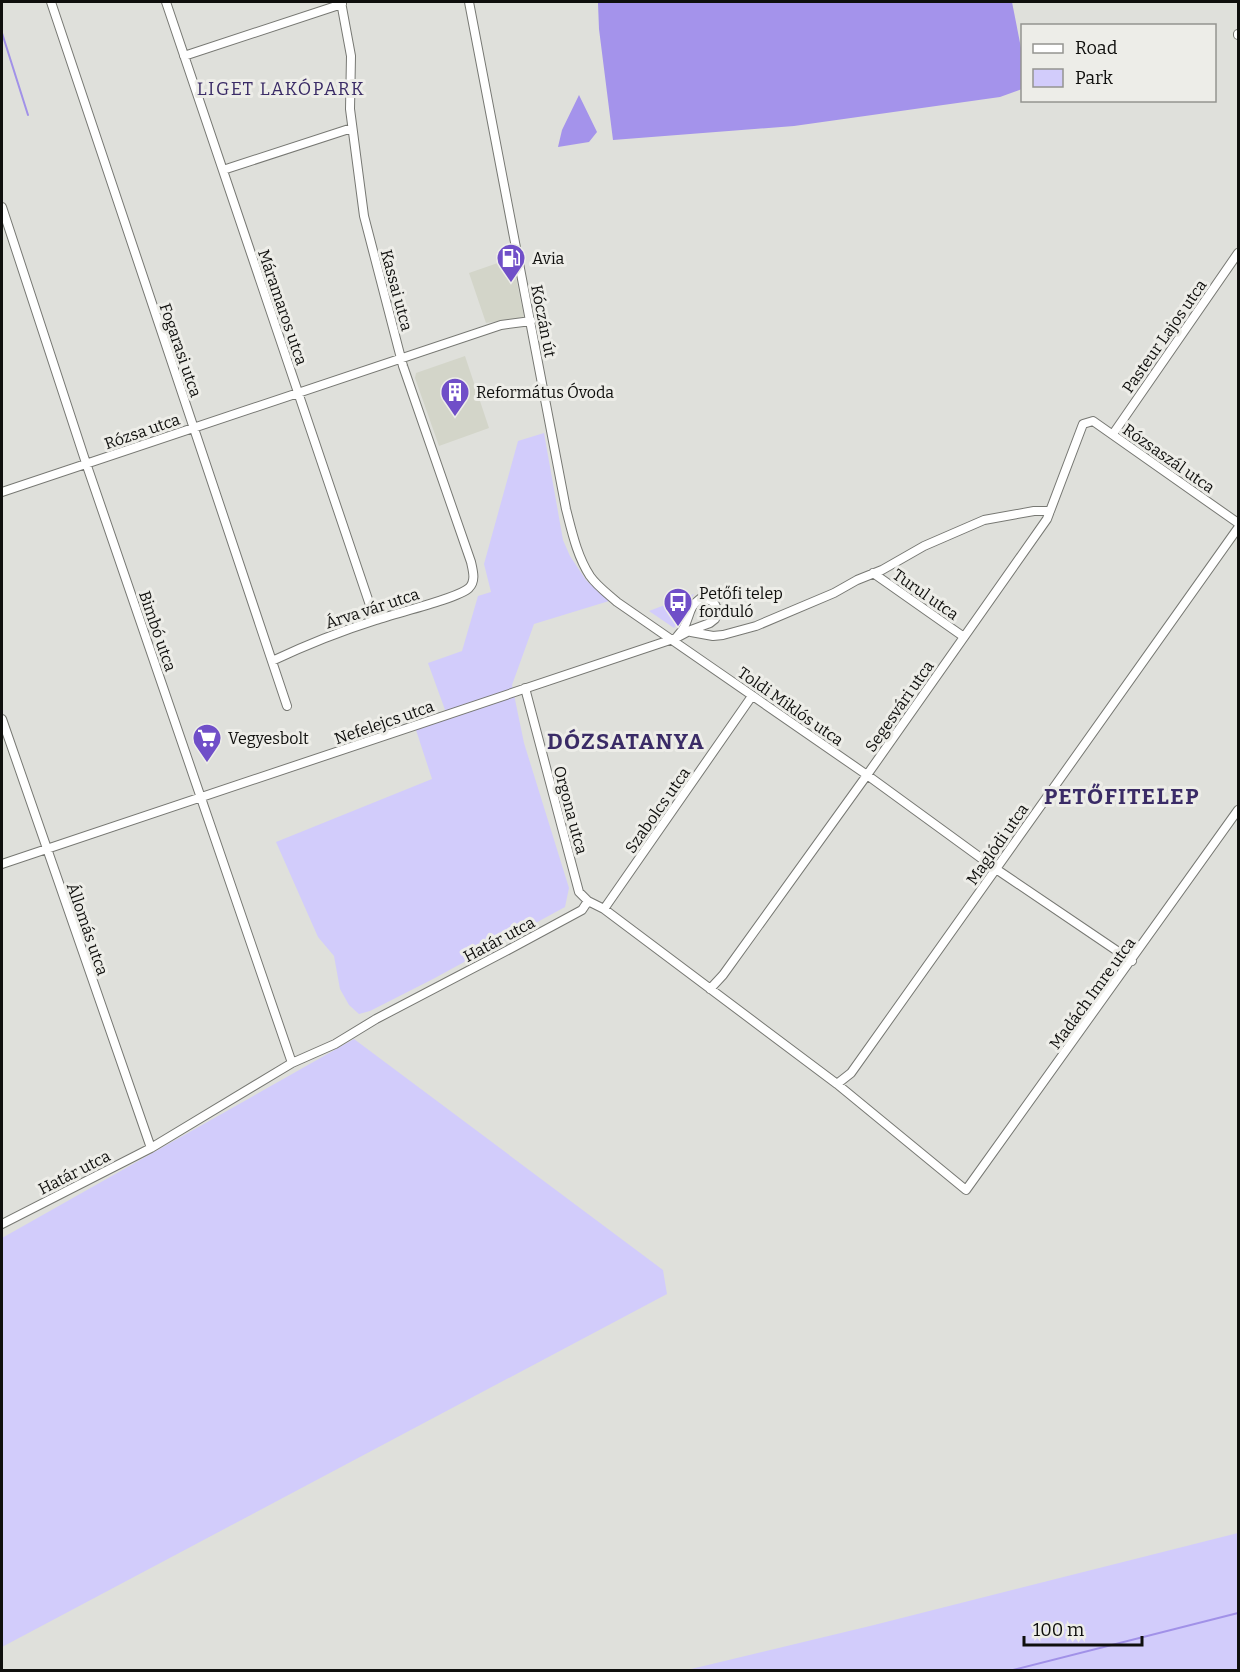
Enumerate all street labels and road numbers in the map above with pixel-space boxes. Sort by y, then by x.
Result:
street label: Máramaros utca [254,247,311,368]
street label: Kassai utca [377,247,417,333]
street label: Pasteur Lajos utca [1118,276,1211,397]
street label: Kóczán út [527,283,560,359]
street label: Fogarasi utca [156,301,206,400]
street label: Rózsa utca [102,410,183,453]
street label: Rózsaszál utca [1119,420,1218,497]
street label: Turul utca [889,565,962,624]
street label: Árva vár utca [323,583,422,633]
street label: Bimbó utca [135,588,180,674]
street label: Segesvári utca [861,657,938,756]
street label: Toldi Miklós utca [734,663,847,750]
street label: Nefelejcs utca [332,696,437,748]
street label: Orgona utca [550,764,591,857]
street label: Szabolcs utca [621,764,694,857]
street label: Maglódi utca [962,800,1033,889]
street label: Állomás utca [63,880,113,978]
street label: Határ utca [460,913,538,966]
street label: Madách Imre utca [1045,933,1139,1053]
street label: Határ utca [35,1146,114,1199]

